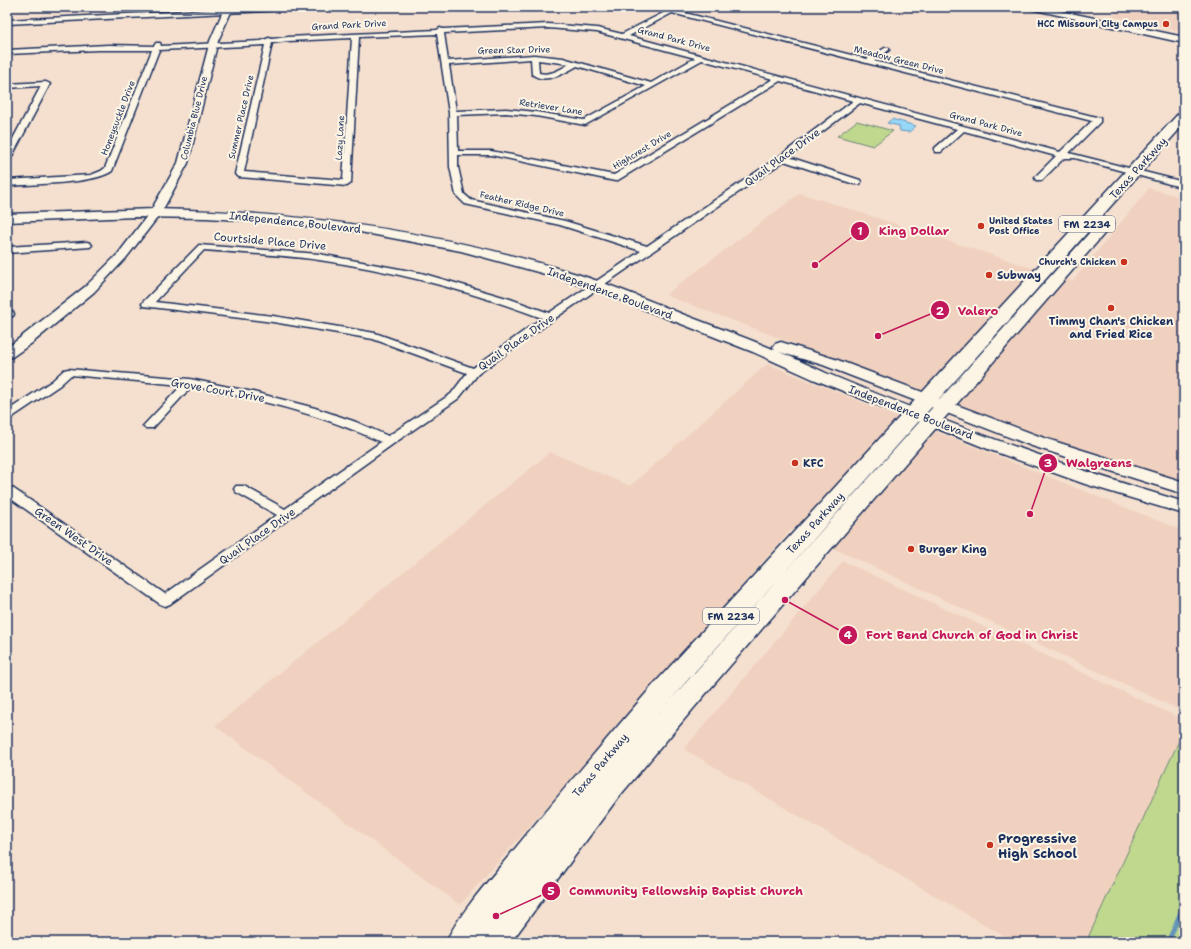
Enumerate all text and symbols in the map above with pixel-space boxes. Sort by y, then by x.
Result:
street label: Grand Park Drive [311,17,387,33]
place label: HCC Missouri City Campus [1037,18,1158,30]
marker: HCC Missouri City Campus [1161,19,1171,29]
street label: Grand Park Drive [636,24,712,54]
street label: Green Star Drive [478,43,550,57]
street label: Meadow Green Drive [853,43,945,77]
street label: Summer Place Drive [226,74,256,160]
street label: Columbia Blue Drive [178,75,210,161]
street label: Honeysuckle Drive [98,79,138,157]
street label: Retriever Lane [518,96,584,118]
street label: Grand Park Drive [948,109,1024,139]
street label: Lazy Lane [333,115,347,161]
street label: Quail Place Drive [742,125,823,190]
street label: Highcrest Drive [610,128,674,172]
street label: Texas Parkway [1106,134,1170,203]
street label: Feather Ridge Drive [478,188,566,220]
street label: Independence Boulevard [228,208,362,237]
place label: United States Post Office [989,215,1053,237]
road number: FM 2234 [1059,216,1115,232]
callout: King Dollar [850,219,957,243]
marker: United States Post Office [976,221,986,231]
text: 1 [857,223,863,239]
text: King Dollar [879,223,950,239]
street label: Courtside Place Drive [213,229,327,254]
place label: Church's Chicken [1039,256,1116,268]
marker: Church's Chicken [1119,257,1129,267]
street label: Independence Boulevard [545,264,675,323]
place label: Subway [997,268,1041,283]
marker: Subway [984,270,994,280]
callout: Valero [930,298,1007,322]
text: 2 [936,303,945,319]
text: Valero [958,303,998,319]
marker: Timmy Chan's Chicken and Fried Rice [1106,303,1116,313]
street label: Quail Place Drive [475,310,557,374]
place label: Timmy Chan's Chicken and Fried Rice [1049,314,1174,342]
street label: Grove Court Drive [170,375,266,406]
street label: Independence Boulevard [846,382,975,443]
callout: Walgreens [1038,451,1140,475]
text: 3 [1044,455,1052,471]
text: Walgreens [1066,455,1132,471]
place label: KFC [803,456,824,471]
marker: KFC [790,458,800,468]
street label: Texas Parkway [783,489,847,558]
street label: Green West Drive [31,504,116,569]
street label: Quail Place Drive [216,504,298,568]
place label: Burger King [919,542,987,557]
marker: Burger King [906,544,916,554]
road number: FM 2234 [703,608,759,624]
callout: Fort Bend Church of God in Christ [838,623,1086,647]
text: 4 [844,627,853,643]
text: Fort Bend Church of God in Christ [866,627,1078,643]
street label: Texas Parkway [569,730,632,800]
place label: Progressive High School [998,830,1078,862]
marker: Progressive High School [985,840,995,850]
callout: Community Fellowship Baptist Church [541,879,811,903]
text: 5 [547,883,555,899]
text: Community Fellowship Baptist Church [569,883,803,899]

